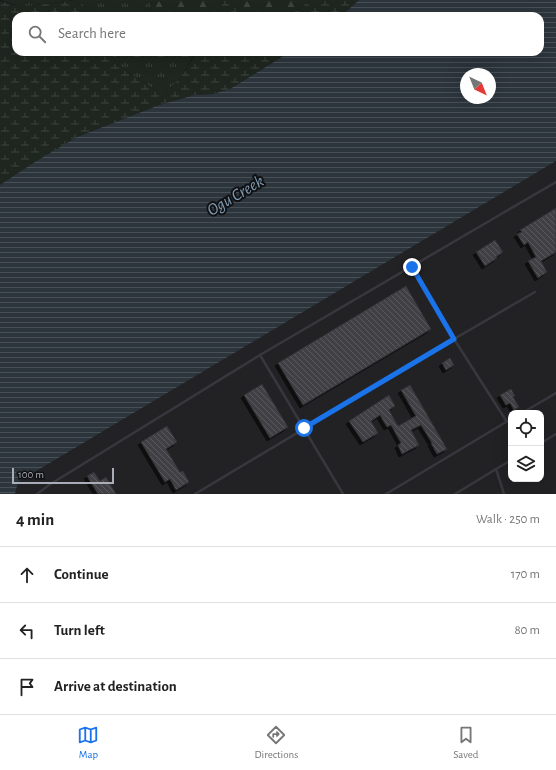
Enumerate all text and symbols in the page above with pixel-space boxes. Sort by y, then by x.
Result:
search box [12,12,544,56]
icon: search [26,23,48,45]
text: Search here [58,26,126,41]
north arrow [460,68,496,104]
water label: Ogu Creek [204,172,267,219]
route end [403,258,421,276]
map controls [508,410,544,482]
button: locate [508,410,544,446]
route start [295,419,313,437]
button: layers [508,446,544,482]
scale bar [12,466,114,485]
text: 100 m [18,469,44,480]
text: 4 min [16,511,54,528]
text: Walk · 250 m [476,513,540,526]
icon: ahead [16,564,38,586]
text: Continue [54,567,109,582]
text: 170 m [511,568,540,581]
icon: left [16,620,38,642]
text: Turn left [54,623,105,638]
text: 80 m [514,624,540,637]
icon: arrive [16,676,38,698]
text: Arrive at destination [54,679,177,694]
tab: Map [77,724,99,761]
tab: Directions [254,724,298,761]
tab: Saved [453,724,478,761]

